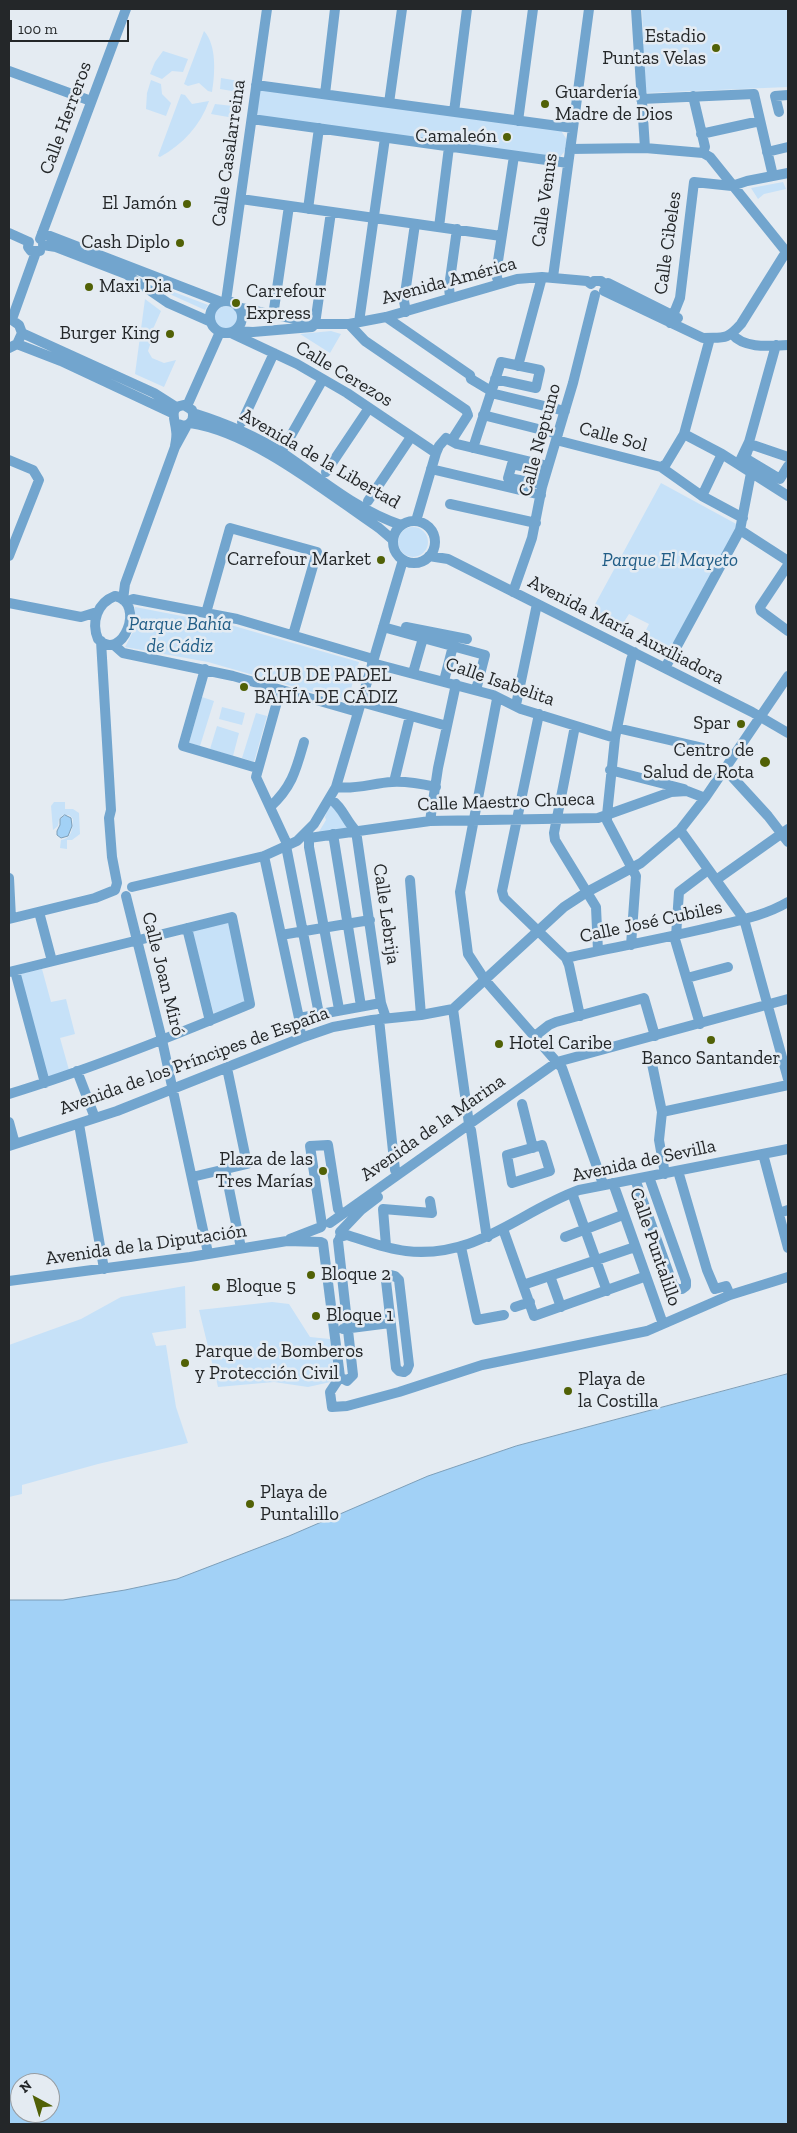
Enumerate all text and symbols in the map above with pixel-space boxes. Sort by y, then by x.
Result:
scale bar [12,10,131,42]
text: 100 m [18,20,57,38]
place label: Estadio Puntas Velas [602,26,706,70]
marker: Estadio Puntas Velas [710,42,722,54]
street label: Calle Herreros [35,58,97,178]
street label: Calle Casalarreina [207,78,251,228]
place label: Guardería Madre de Dios [555,82,673,126]
marker: Guardería Madre de Dios [539,98,551,110]
place label: Camaleón [415,126,497,148]
marker: Camaleón [501,131,513,143]
street label: Calle Venus [527,152,563,248]
street label: Calle Cibeles [649,190,687,296]
place label: El Jamón [102,193,177,215]
marker: El Jamón [181,198,193,210]
place label: Cash Diplo [81,232,170,254]
marker: Cash Diplo [174,237,186,249]
street label: Avenida América [379,252,519,310]
place label: Maxi Dia [99,276,172,298]
marker: Maxi Dia [83,281,95,293]
place label: Carrefour Express [246,281,327,325]
marker: Carrefour Express [230,297,242,309]
place label: Burger King [59,323,160,345]
marker: Burger King [164,328,176,340]
street label: Calle Cerezos [291,336,397,412]
street label: Calle Neptuno [514,381,566,499]
street label: Avenida de la Libertad [236,404,404,514]
street label: Calle Sol [576,417,650,457]
place label: Carrefour Market [227,549,371,571]
park label: Parque El Mayeto [602,550,738,572]
marker: Carrefour Market [375,554,387,566]
street label: Avenida María Auxiliadora [524,571,728,689]
park label: Parque Bahía de Cádiz [128,614,232,658]
street label: Calle Isabelita [442,653,558,711]
place label: CLUB DE PADEL BAHÍA DE CÁDIZ [254,665,398,709]
marker: CLUB DE PADEL BAHÍA DE CÁDIZ [238,681,250,693]
place label: Spar [693,713,731,735]
marker: Spar [735,718,747,730]
place label: Centro de Salud de Rota [643,740,754,784]
marker: Centro de Salud de Rota [758,755,772,769]
street label: Calle Maestro Chueca [417,788,595,816]
street label: Calle Lebrija [368,862,404,966]
street label: Calle José Cubiles [578,896,724,948]
street label: Calle Joan Miró [137,910,189,1038]
street label: Avenida de los Príncipes de España [56,1002,332,1120]
place label: Hotel Caribe [509,1033,612,1055]
marker: Banco Santander [705,1034,717,1046]
marker: Hotel Caribe [493,1038,505,1050]
place label: Banco Santander [641,1048,781,1070]
street label: Avenida de la Marina [356,1070,510,1186]
street label: Avenida de Sevilla [570,1135,718,1187]
place label: Plaza de las Tres Marías [215,1149,313,1193]
marker: Plaza de las Tres Marías [317,1165,329,1177]
street label: Calle Puntalillo [624,1185,686,1309]
street label: Avenida de la Diputación [44,1220,248,1270]
place label: Bloque 2 [321,1264,391,1286]
marker: Bloque 2 [305,1269,317,1281]
place label: Bloque 5 [226,1276,296,1298]
marker: Bloque 5 [210,1281,222,1293]
place label: Bloque 1 [326,1305,394,1327]
marker: Bloque 1 [310,1310,322,1322]
place label: Parque de Bomberos y Protección Civil [195,1341,363,1385]
marker: Parque de Bomberos y Protección Civil [179,1357,191,1369]
place label: Playa de la Costilla [578,1369,659,1413]
marker: Playa de la Costilla [562,1385,574,1397]
place label: Playa de Puntalillo [260,1482,339,1526]
marker: Playa de Puntalillo [244,1498,256,1510]
north arrow [10,2073,60,2123]
text: N [16,2077,35,2097]

